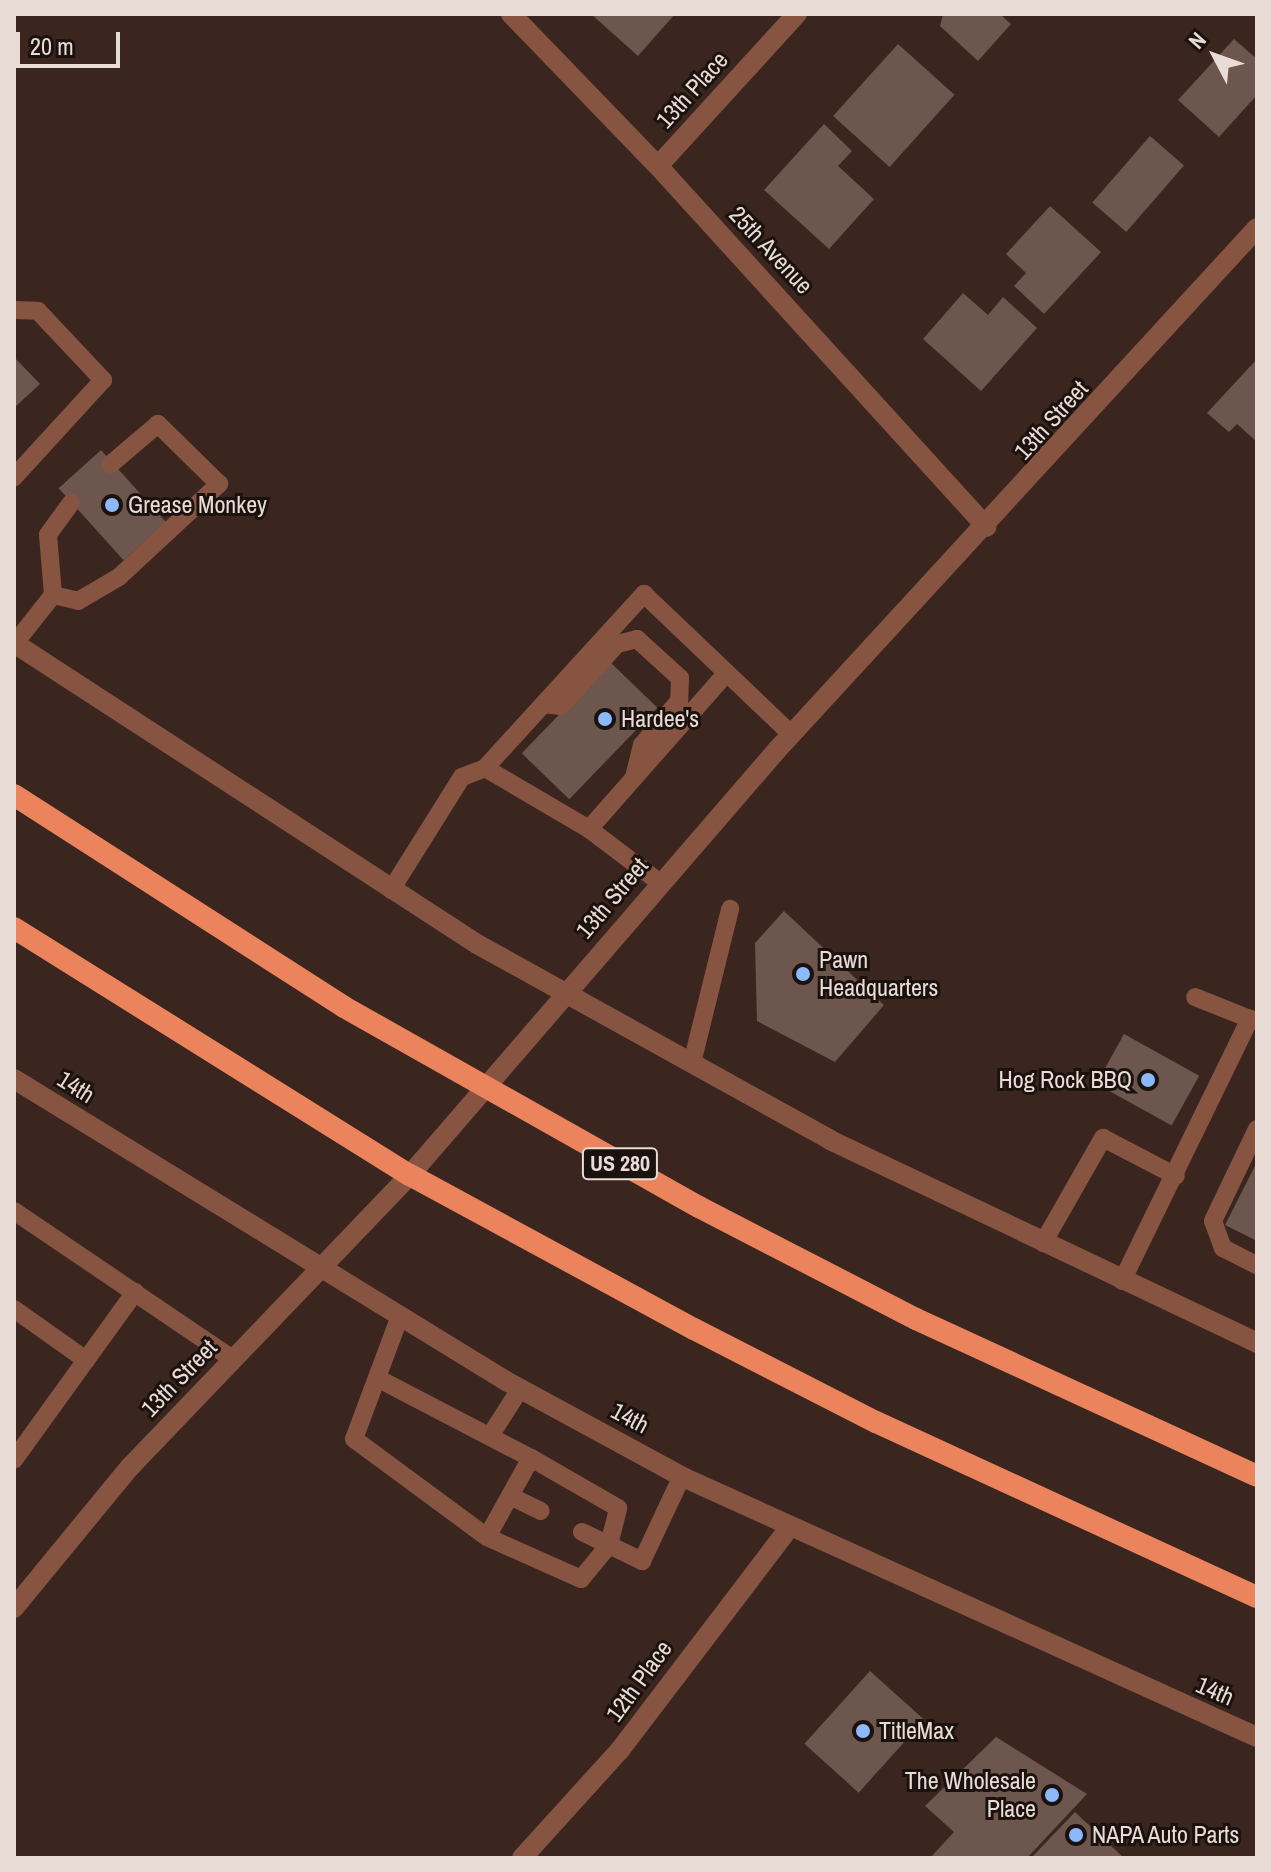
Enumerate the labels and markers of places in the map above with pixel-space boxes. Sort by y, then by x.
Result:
place label: Grease Monkey [128,491,267,519]
marker: Grease Monkey [103,496,121,514]
place label: Hardee's [621,705,699,733]
marker: Hardee's [596,710,614,728]
place label: Pawn Headquarters [819,946,938,1002]
marker: Pawn Headquarters [794,965,812,983]
place label: Hog Rock BBQ [999,1066,1132,1094]
marker: Hog Rock BBQ [1139,1071,1157,1089]
place label: TitleMax [879,1717,954,1745]
marker: TitleMax [854,1722,872,1740]
place label: The Wholesale Place [905,1767,1036,1823]
marker: The Wholesale Place [1043,1786,1061,1804]
place label: NAPA Auto Parts [1092,1821,1242,1849]
marker: NAPA Auto Parts [1067,1826,1085,1844]

